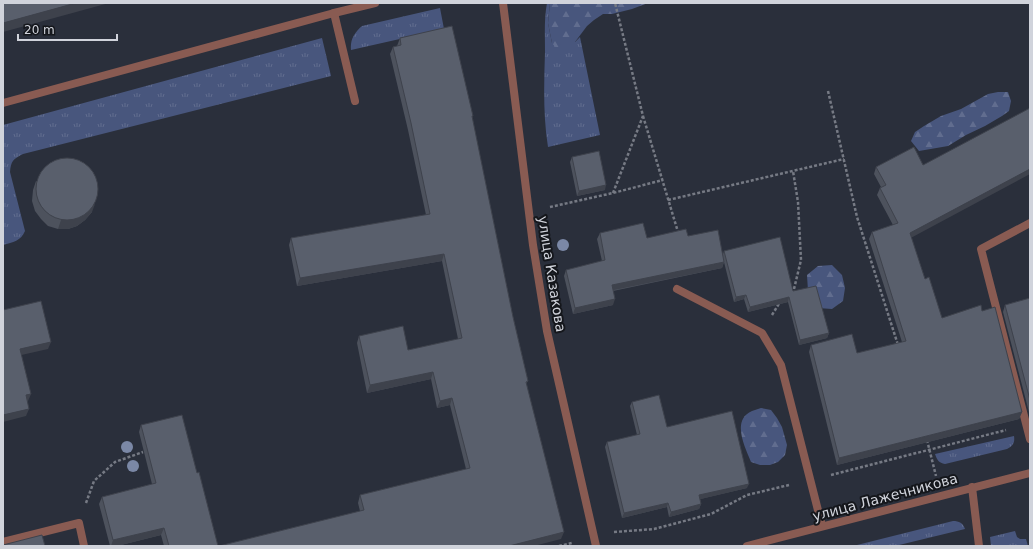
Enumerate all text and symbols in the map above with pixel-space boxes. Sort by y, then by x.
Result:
scale bar [18,16,117,42]
text: 20 m [24,23,55,37]
street label: улица Казакова [535,215,569,333]
street label: улица Лажечникова [811,470,959,524]

